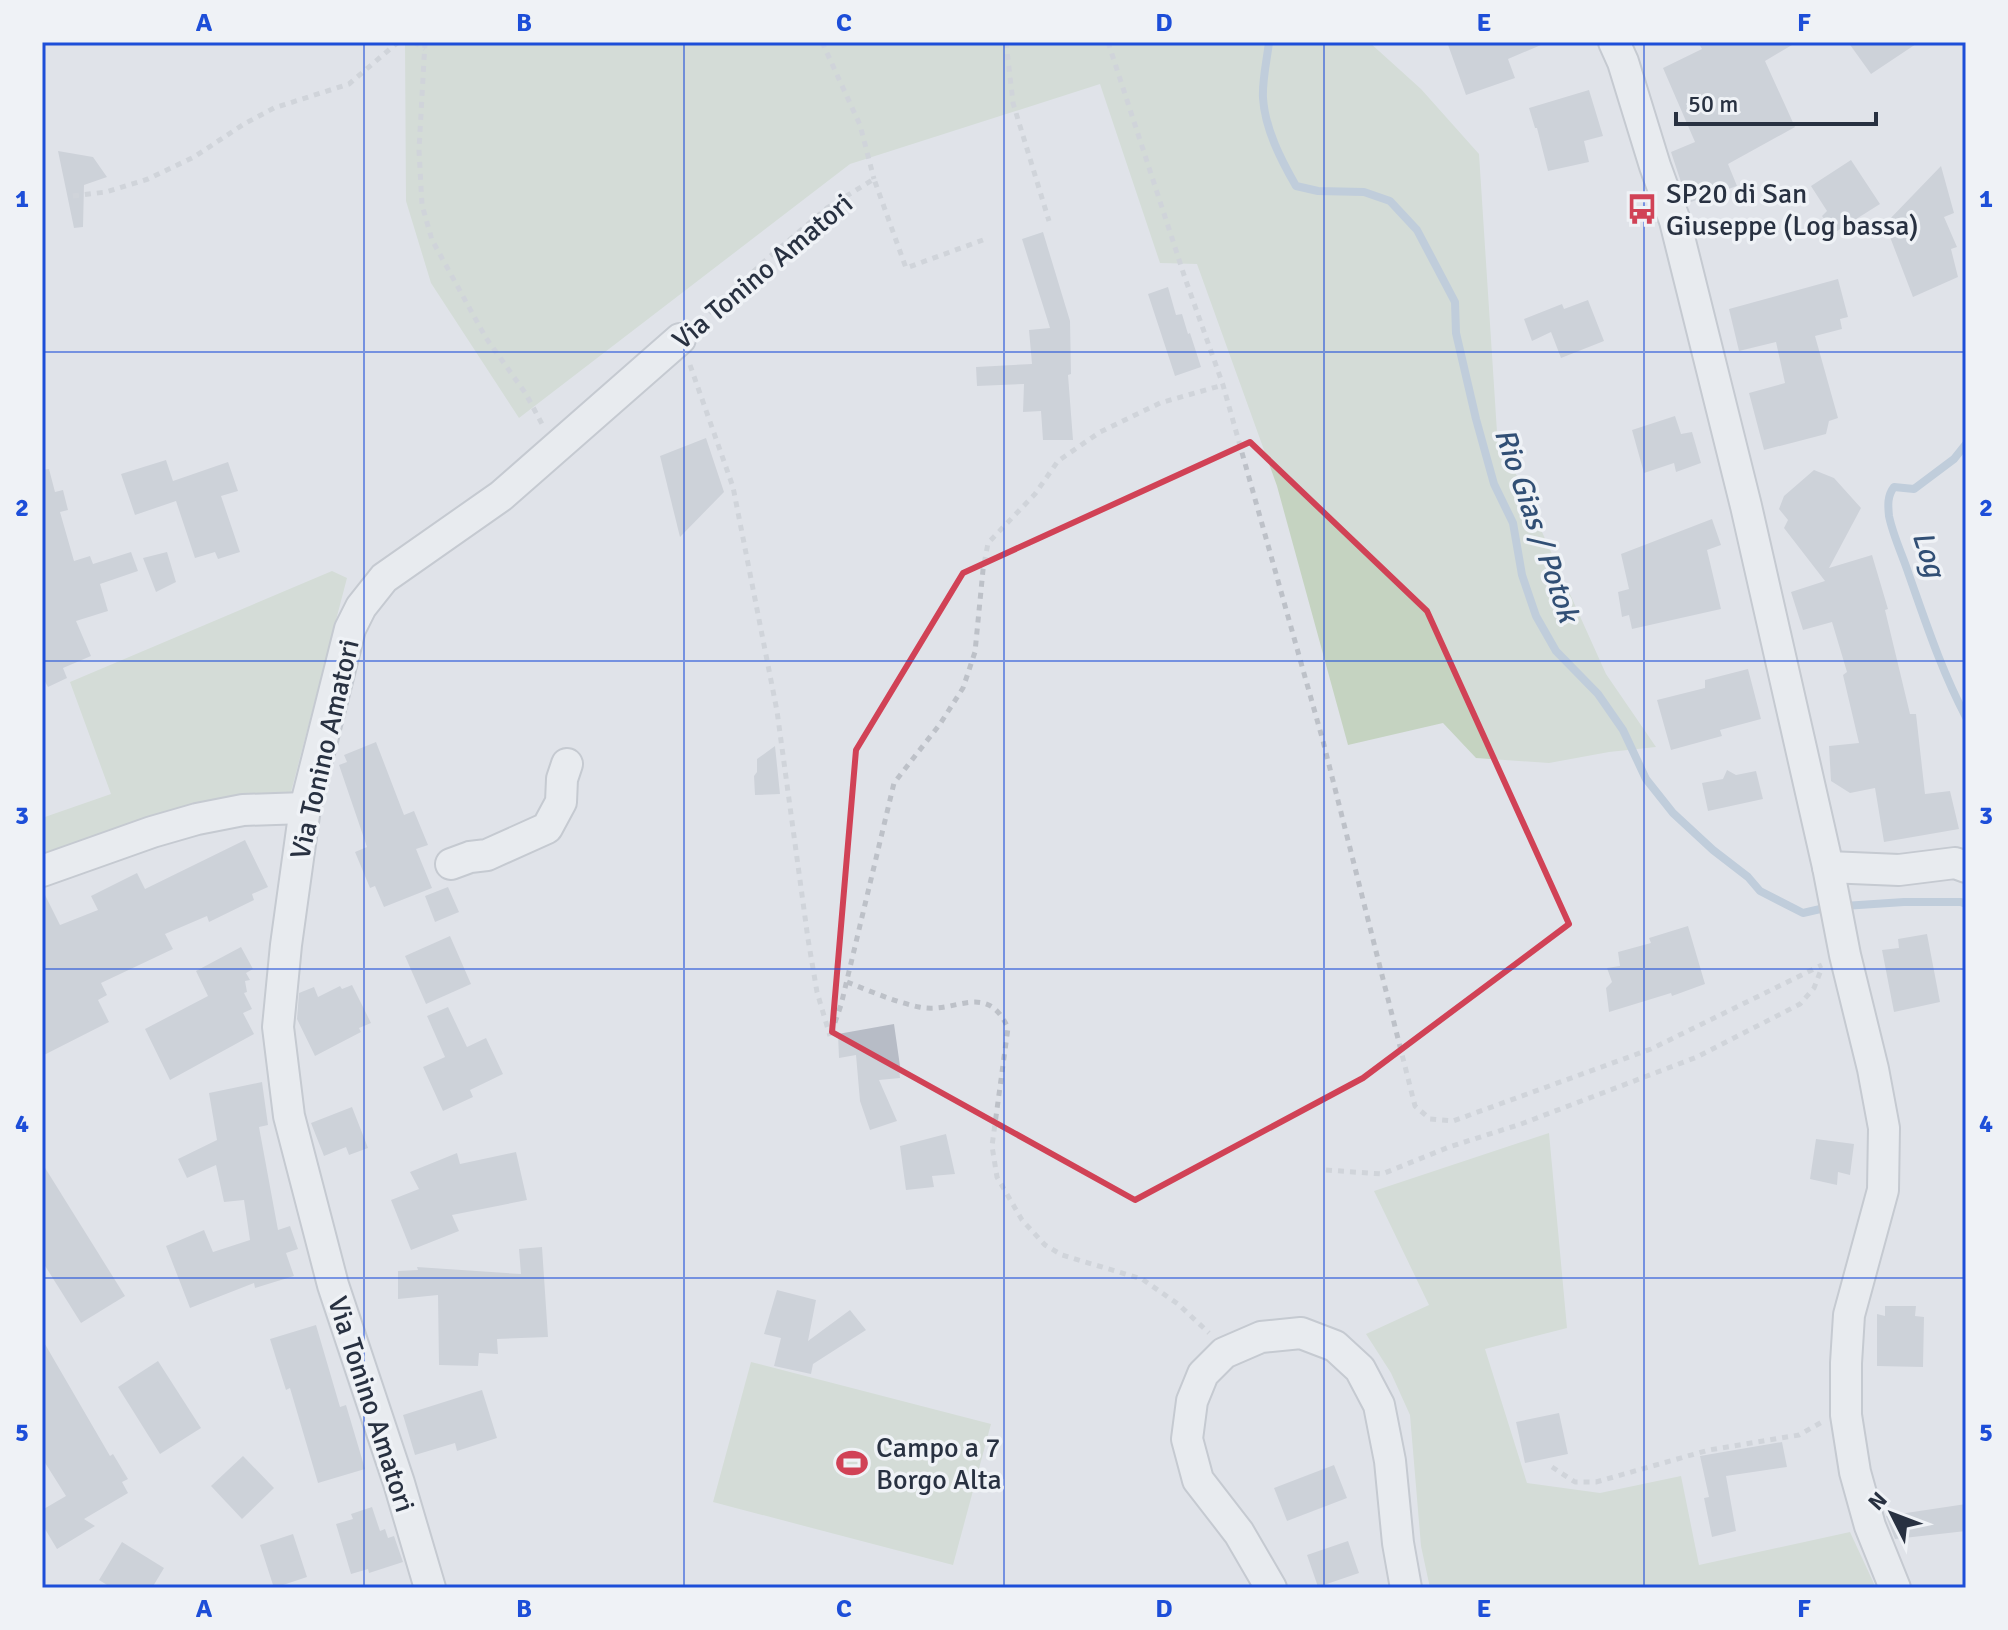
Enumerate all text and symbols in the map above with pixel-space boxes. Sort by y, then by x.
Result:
text: A [196,7,213,39]
text: B [516,7,532,39]
text: C [836,7,852,39]
text: D [1155,7,1173,39]
text: E [1477,7,1491,39]
text: F [1797,7,1811,39]
scale bar [1676,76,1876,126]
text: 50 m [1688,89,1738,119]
place label: SP20 di San Giuseppe (Log bassa) [1666,177,1919,243]
text: 1 [15,183,29,215]
text: 1 [1979,183,1993,215]
street label: Via Tonino Amatori [666,187,860,357]
bus stop icon: SP20 di San Giuseppe (Log bassa) [1625,192,1659,226]
water label: Rio Gias / Potok [1486,423,1588,630]
text: 2 [15,492,29,524]
text: 2 [1979,492,1993,524]
water label: Log [1904,526,1954,584]
street label: Via Tonino Amatori [283,636,367,863]
text: 3 [15,800,29,832]
text: 3 [1979,800,1993,832]
text: 4 [15,1108,29,1140]
text: 4 [1979,1108,1993,1140]
street label: Via Tonino Amatori [320,1292,422,1516]
text: 5 [15,1417,29,1449]
text: 5 [1979,1417,1993,1449]
place label: Campo a 7 Borgo Alta [876,1431,1002,1497]
sports icon: Campo a 7 Borgo Alta [835,1446,869,1480]
north arrow [1852,1474,1932,1554]
text: N [1862,1486,1893,1516]
text: A [196,1593,213,1625]
text: B [516,1593,532,1625]
text: C [836,1593,852,1625]
text: D [1155,1593,1173,1625]
text: E [1477,1593,1491,1625]
text: F [1797,1593,1811,1625]

